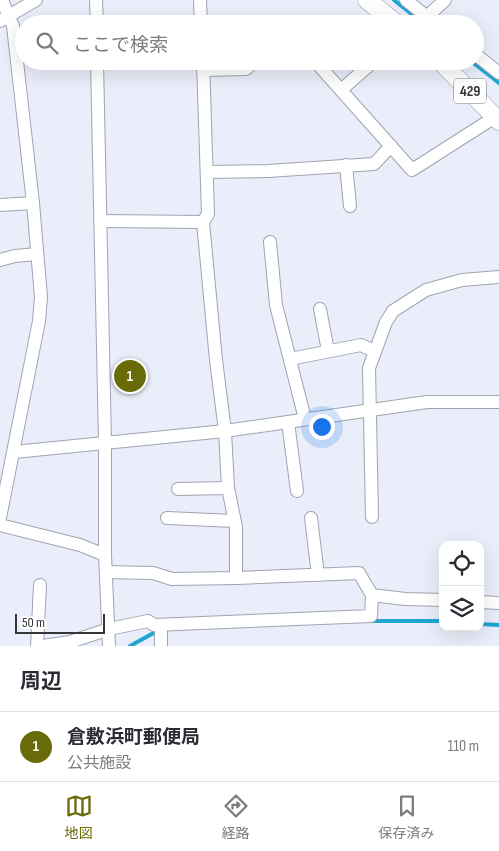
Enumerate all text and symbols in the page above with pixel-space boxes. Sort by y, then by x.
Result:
search box [15,15,484,70]
icon: search [33,29,61,57]
text: ここで検索 [73,34,168,57]
road number: 429 [454,78,486,104]
pin: 1 [114,357,146,395]
your location [309,414,335,440]
map controls [439,541,484,631]
button: locate [439,541,484,586]
button: layers [439,586,484,631]
scale bar [15,611,105,634]
text: 50 m [22,614,45,631]
text: 周辺 [20,669,62,694]
text: 倉敷浜町郵便局 [67,726,200,749]
text: 1 [33,737,39,756]
text: 110 m [448,737,479,756]
text: 公共施設 [67,754,131,773]
tab: 地図 [65,792,93,842]
tab: 経路 [222,792,250,842]
tab: 保存済み [379,792,435,842]

